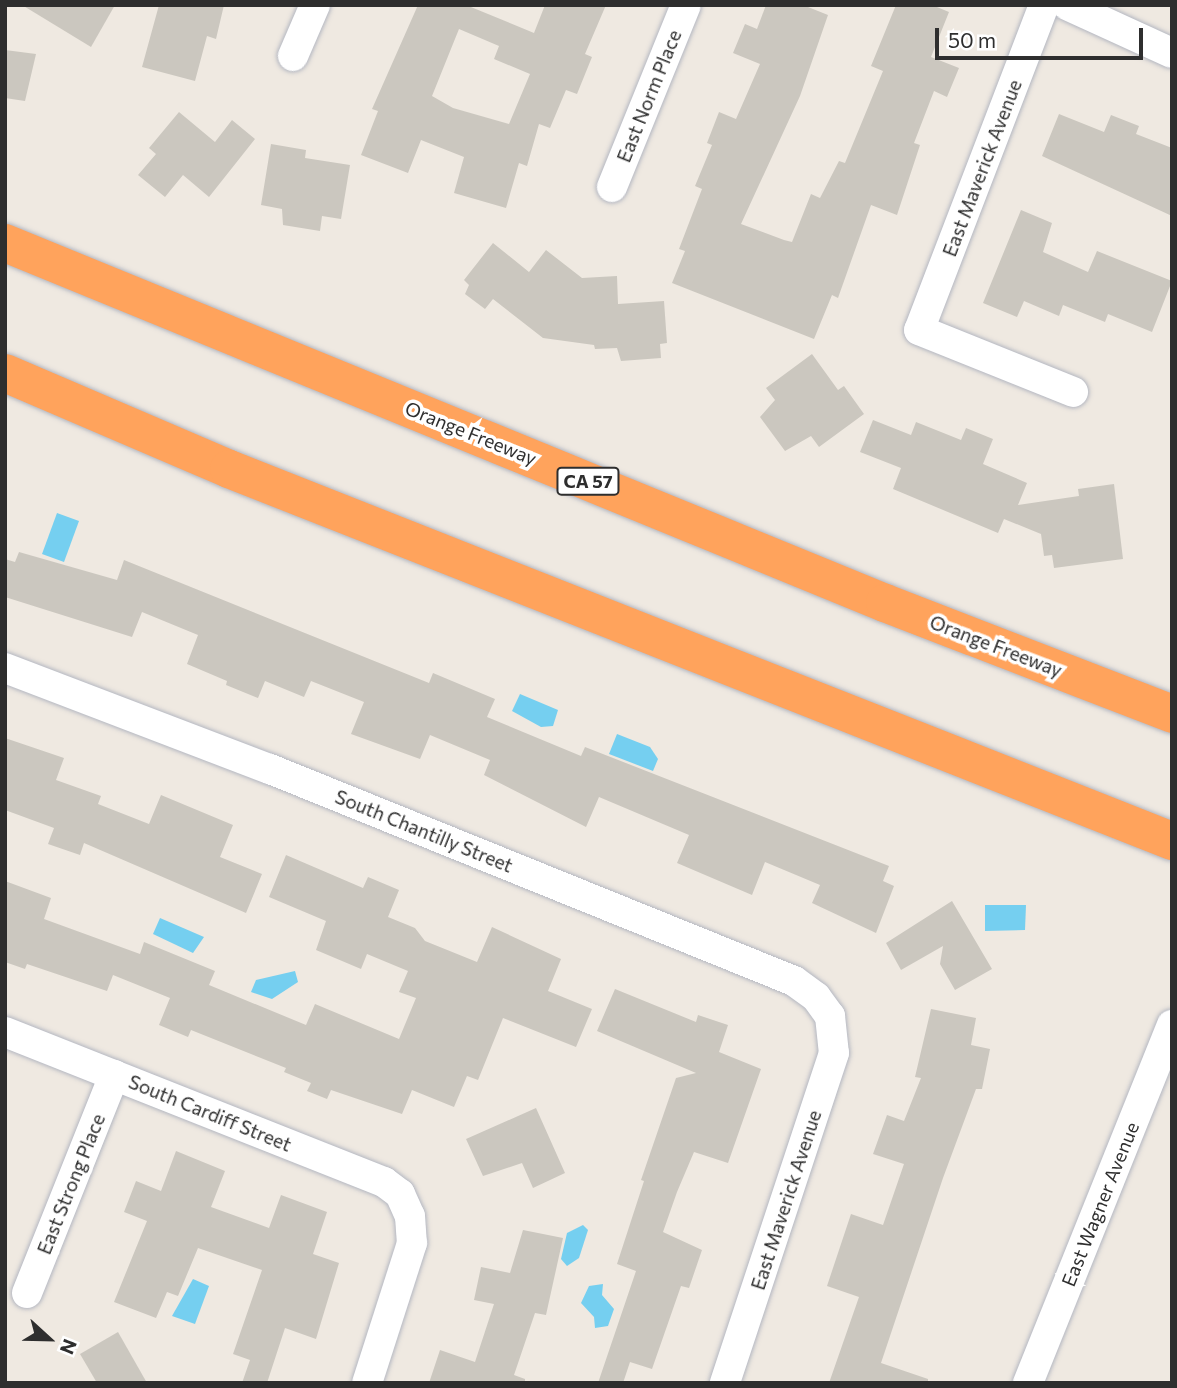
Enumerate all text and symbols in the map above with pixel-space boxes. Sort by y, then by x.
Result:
scale bar [939,14,1147,58]
street label: East Norm Place [612,26,686,166]
text: 50 m [948,27,996,52]
street label: East Maverick Avenue [938,76,1026,260]
street label: Orange Freeway [402,396,540,470]
road number: CA 57 [555,466,621,495]
street label: Orange Freeway [927,610,1065,682]
street label: South Chantilly Street [332,785,516,877]
street label: South Cardiff Street [125,1070,295,1156]
street label: East Maverick Avenue [746,1107,826,1293]
street label: East Strong Place [32,1110,110,1258]
street label: East Wagner Avenue [1057,1118,1143,1290]
north arrow [14,1304,84,1374]
text: N [56,1336,82,1358]

